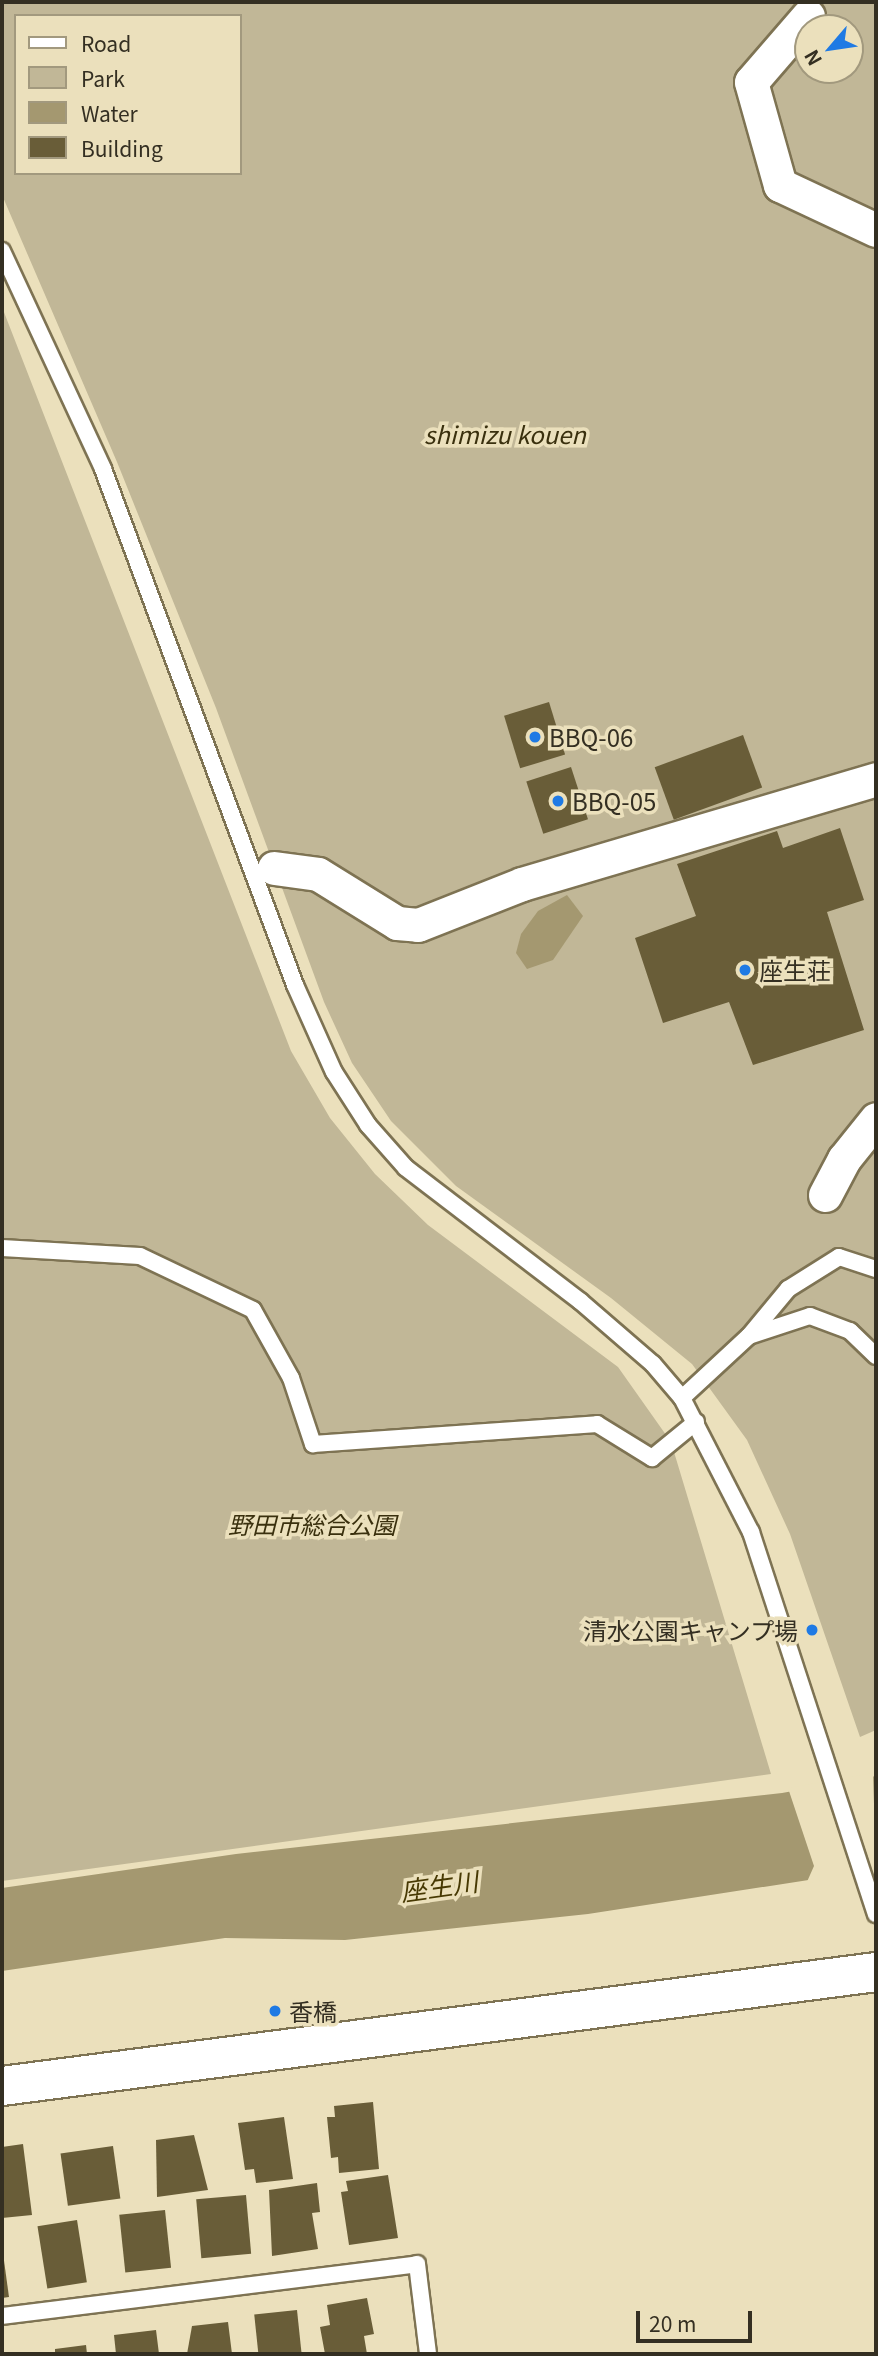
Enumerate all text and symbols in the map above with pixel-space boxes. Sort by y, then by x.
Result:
legend [14,14,242,175]
north arrow [794,14,864,84]
text: Road [81,28,131,58]
text: N [797,46,827,71]
text: Park [81,63,125,93]
text: Water [81,98,138,128]
text: Building [81,133,163,163]
park label: shimizu kouen [424,420,586,448]
place label: BBQ-06 [549,723,633,751]
marker: BBQ-06 [527,729,543,745]
place label: BBQ-05 [572,787,656,815]
marker: BBQ-05 [550,793,566,809]
place label: 座生荘 [759,956,831,984]
marker: 座生荘 [737,962,753,978]
park label: 野田市総合公園 [228,1510,396,1538]
place label: 清水公園キャンプ場 [582,1616,798,1644]
marker: 清水公園キャンプ場 [804,1622,820,1638]
water label: 座生川 [398,1864,480,1906]
place label: 香橋 [289,1997,337,2025]
marker: 香橋 [267,2003,283,2019]
scale bar [640,2296,756,2340]
text: 20 m [649,2308,696,2338]

